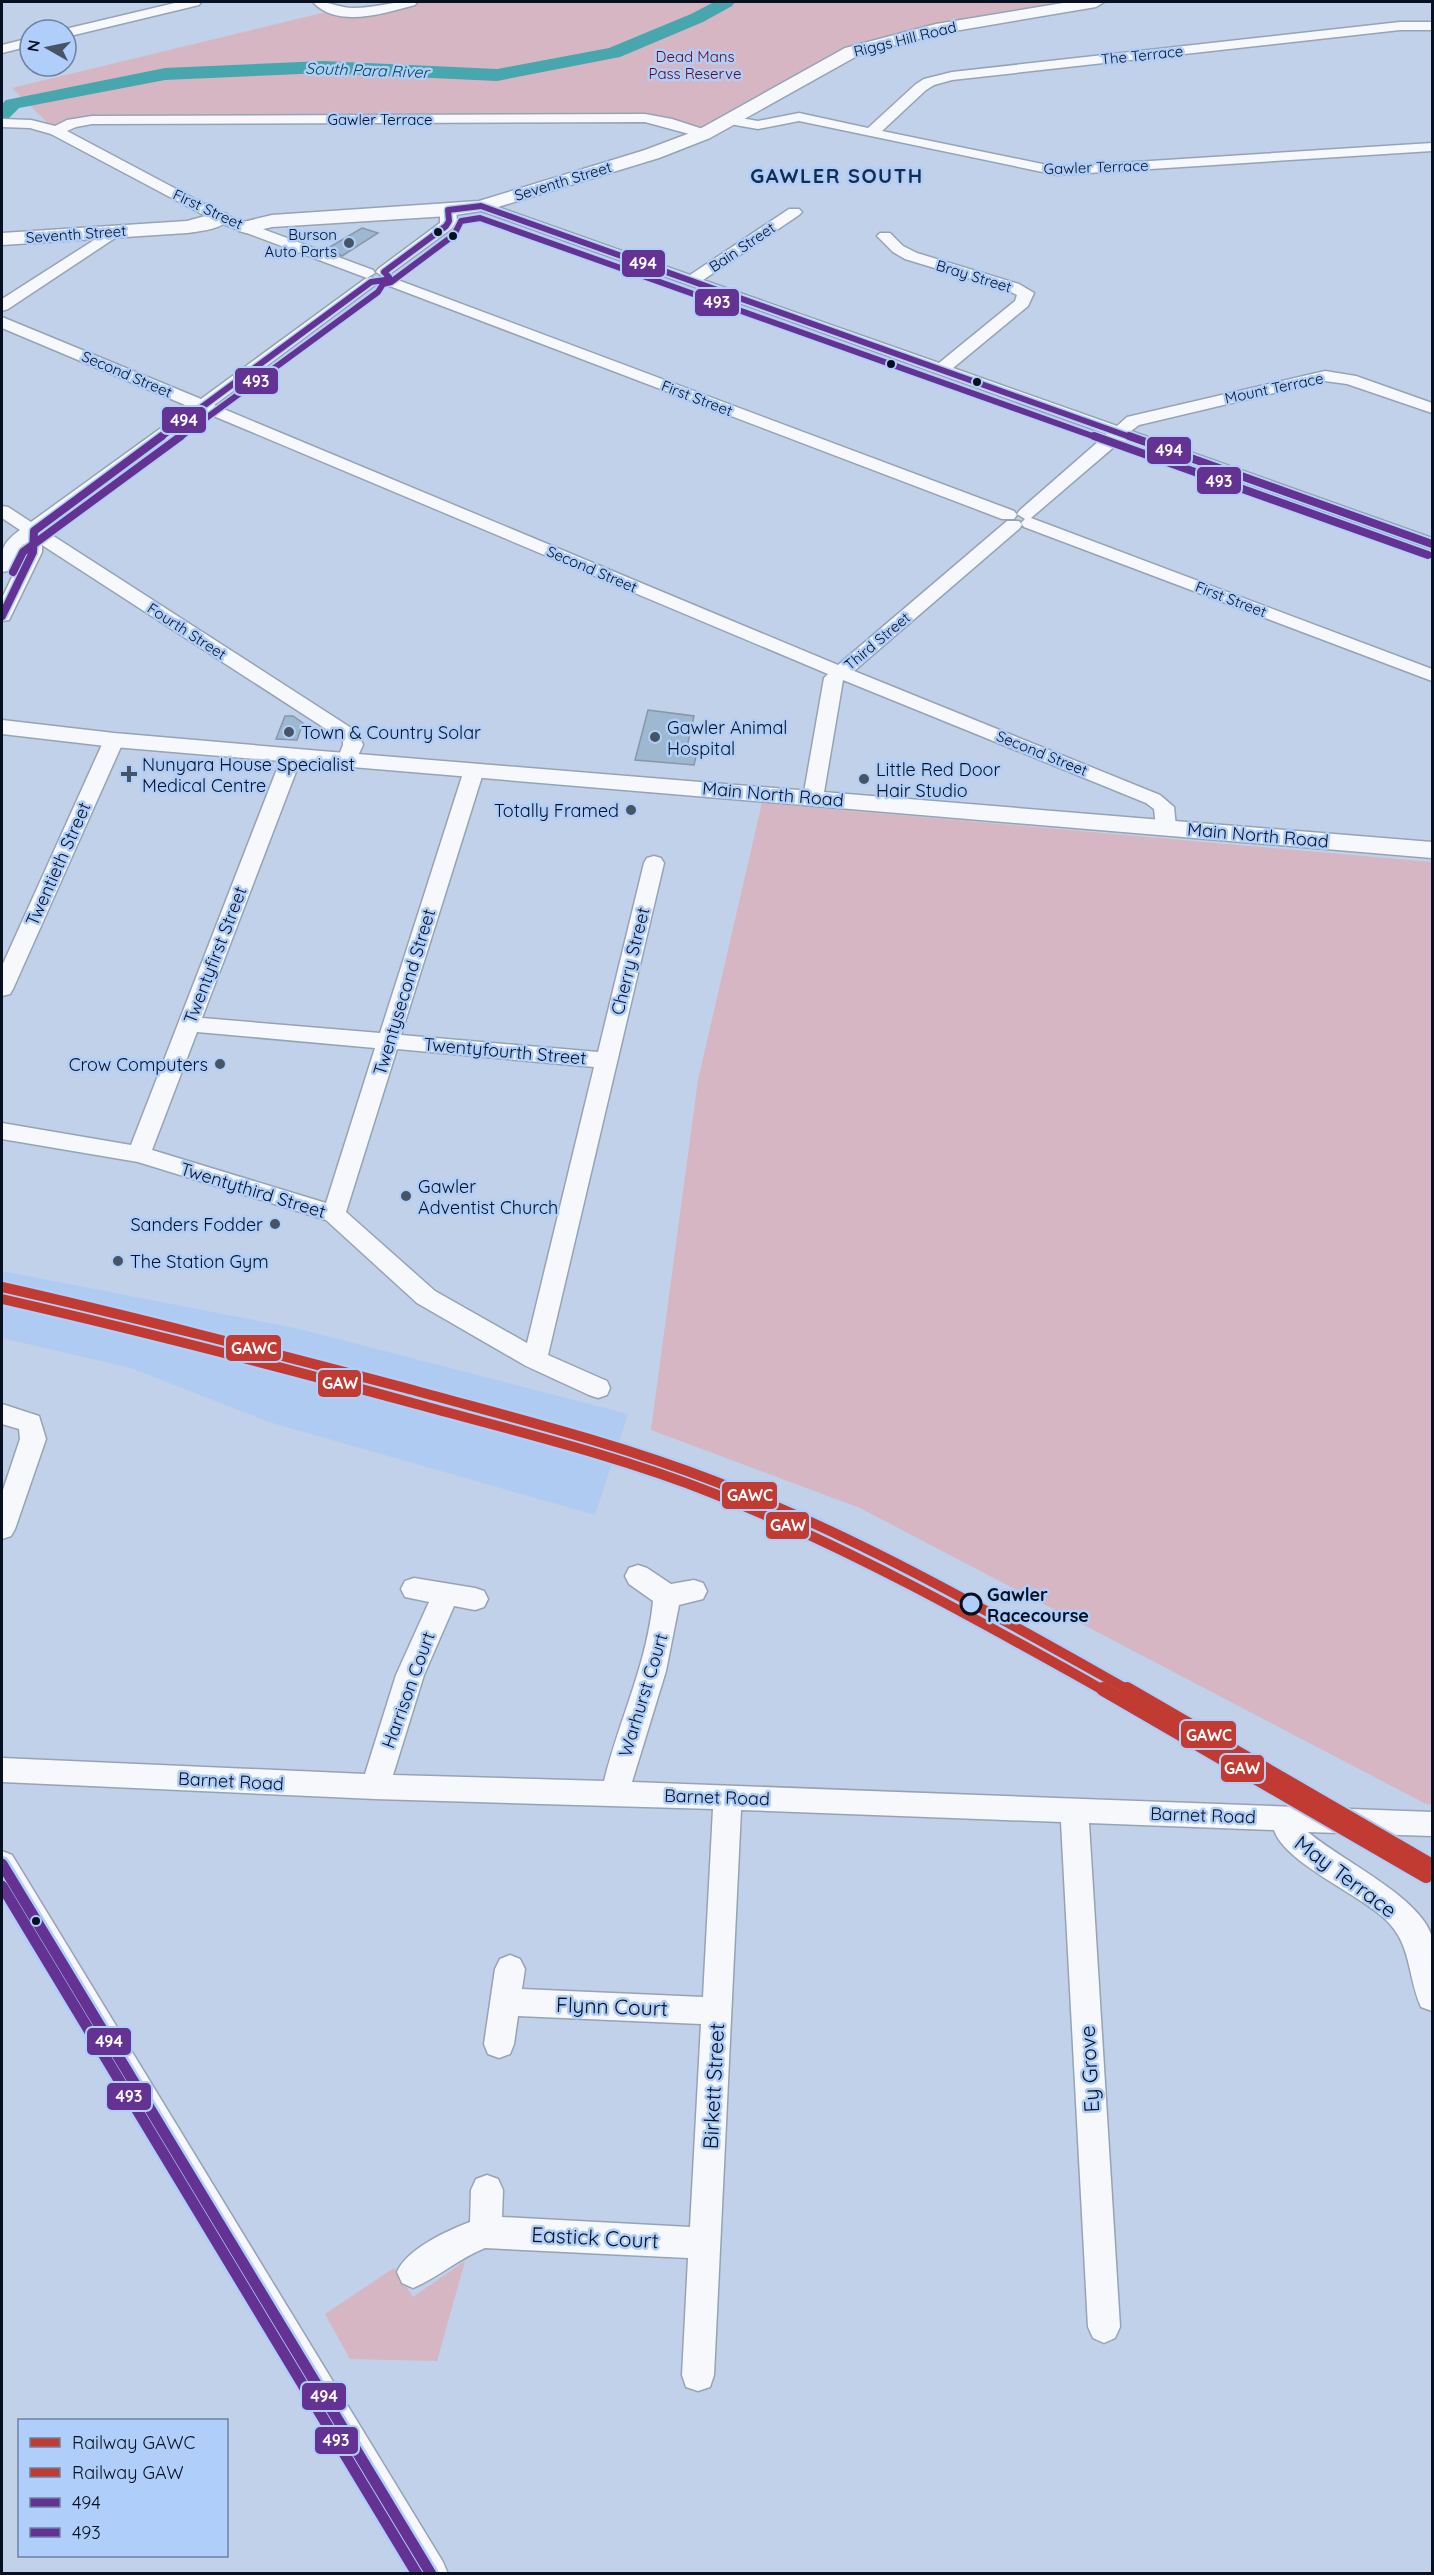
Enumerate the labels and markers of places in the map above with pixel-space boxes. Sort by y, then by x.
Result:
place label: Burson Auto Parts [265,225,337,261]
unlabelled marker [432,226,444,238]
unlabelled marker [447,230,459,242]
marker: Burson Auto Parts [342,236,356,250]
unlabelled marker [885,358,897,370]
unlabelled marker [971,376,983,388]
place label: Gawler Animal Hospital [667,716,787,760]
place label: Town & Country Solar [301,721,481,744]
marker: Town & Country Solar [282,725,296,739]
marker: Gawler Animal Hospital [648,730,662,744]
place label: Nunyara House Specialist Medical Centre [142,753,355,797]
place label: Little Red Door Hair Studio [876,758,1000,802]
marker: Nunyara House Specialist Medical Centre [120,765,138,783]
marker: Little Red Door Hair Studio [857,772,871,786]
place label: Totally Framed [494,799,619,822]
marker: Totally Framed [624,803,638,817]
place label: Crow Computers [69,1053,208,1076]
marker: Crow Computers [213,1057,227,1071]
place label: Gawler Adventist Church [418,1175,558,1219]
marker: Gawler Adventist Church [399,1189,413,1203]
place label: Sanders Fodder [131,1213,263,1236]
marker: Sanders Fodder [268,1217,282,1231]
place label: The Station Gym [130,1250,269,1273]
marker: The Station Gym [111,1254,125,1268]
place label: Gawler Racecourse [987,1583,1089,1627]
marker: Gawler Racecourse [960,1593,982,1615]
unlabelled marker [30,1915,42,1927]

